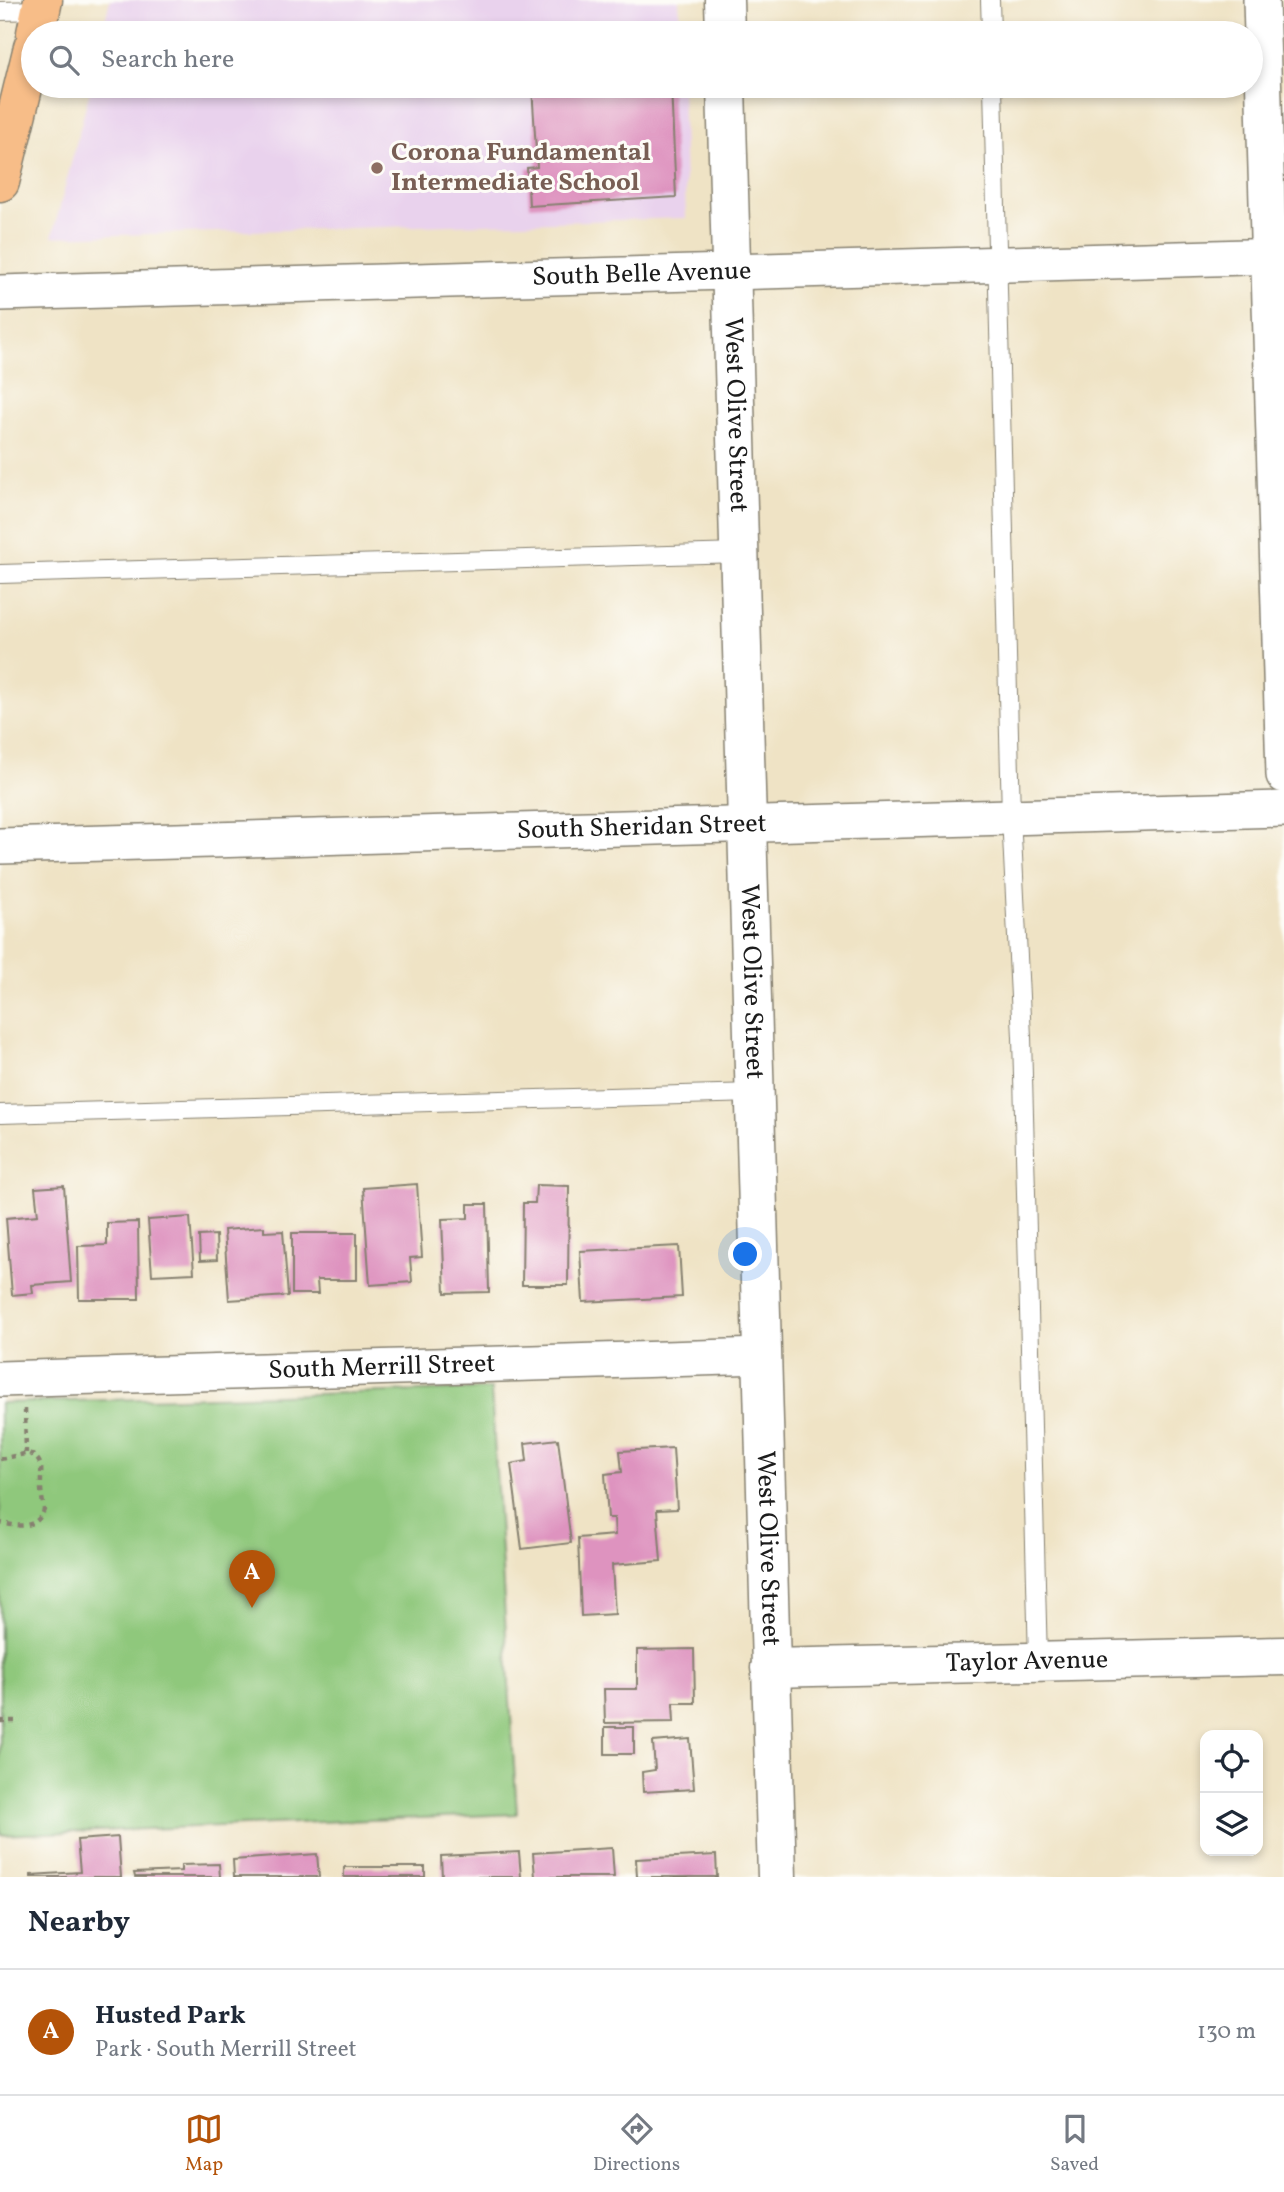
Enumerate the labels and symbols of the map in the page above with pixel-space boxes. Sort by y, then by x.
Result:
place label: Corona Fundamental Intermediate School [391,135,651,201]
marker: Corona Fundamental Intermediate School [369,160,385,176]
street label: South Belle Avenue [532,253,752,296]
street label: West Olive Street [715,317,756,513]
street label: South Sheridan Street [516,806,767,849]
street label: West Olive Street [731,883,772,1080]
your location [728,1237,762,1271]
street label: South Merrill Street [268,1346,496,1389]
street label: West Olive Street [747,1450,788,1647]
pin: A [229,1550,275,1608]
street label: Taylor Avenue [945,1642,1109,1682]

